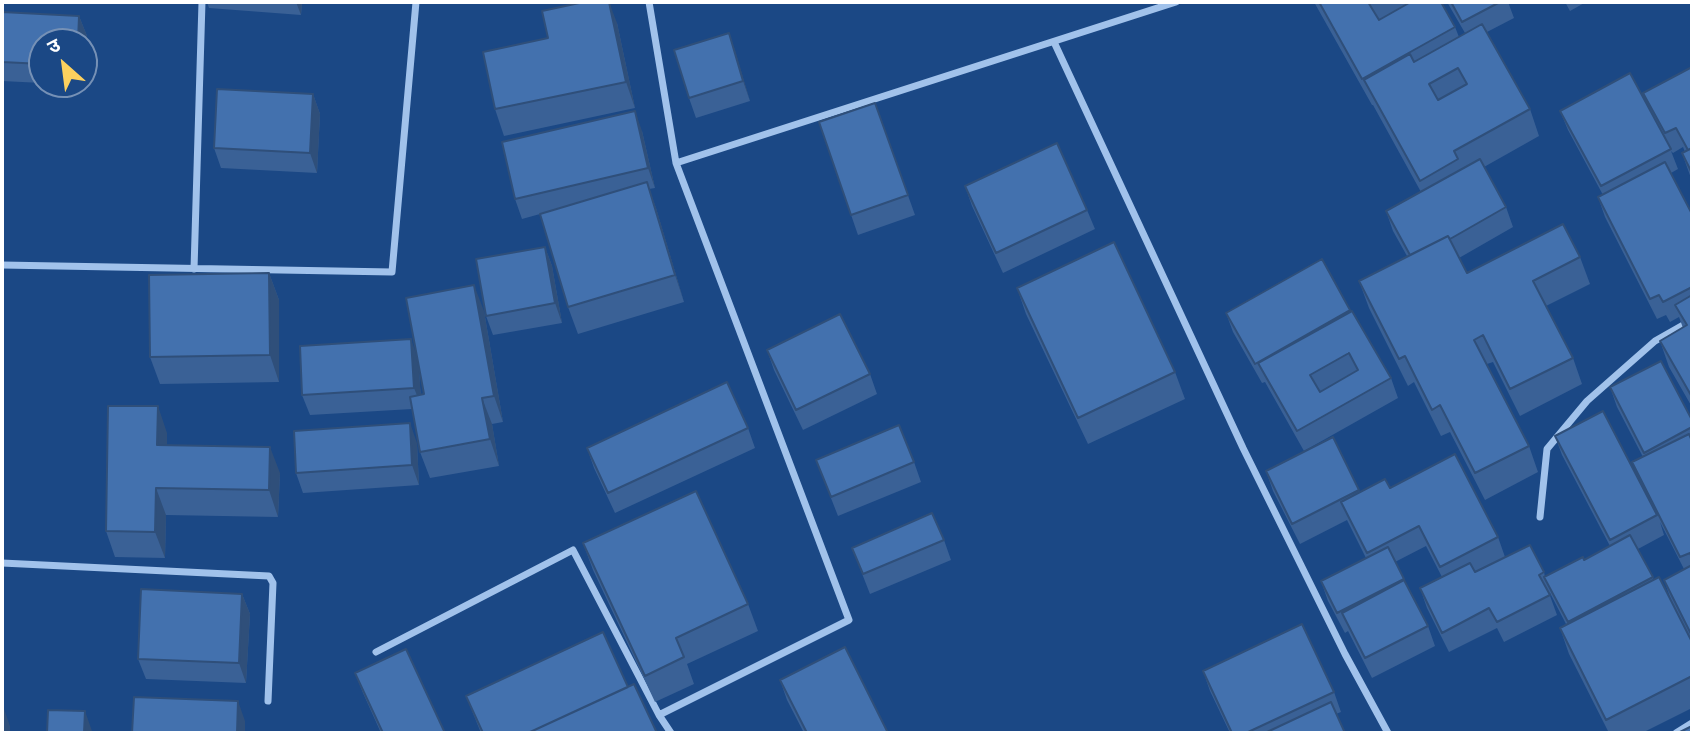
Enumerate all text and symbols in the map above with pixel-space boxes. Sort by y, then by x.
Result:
north arrow [28,28,98,98]
text: उ [44,33,64,59]

